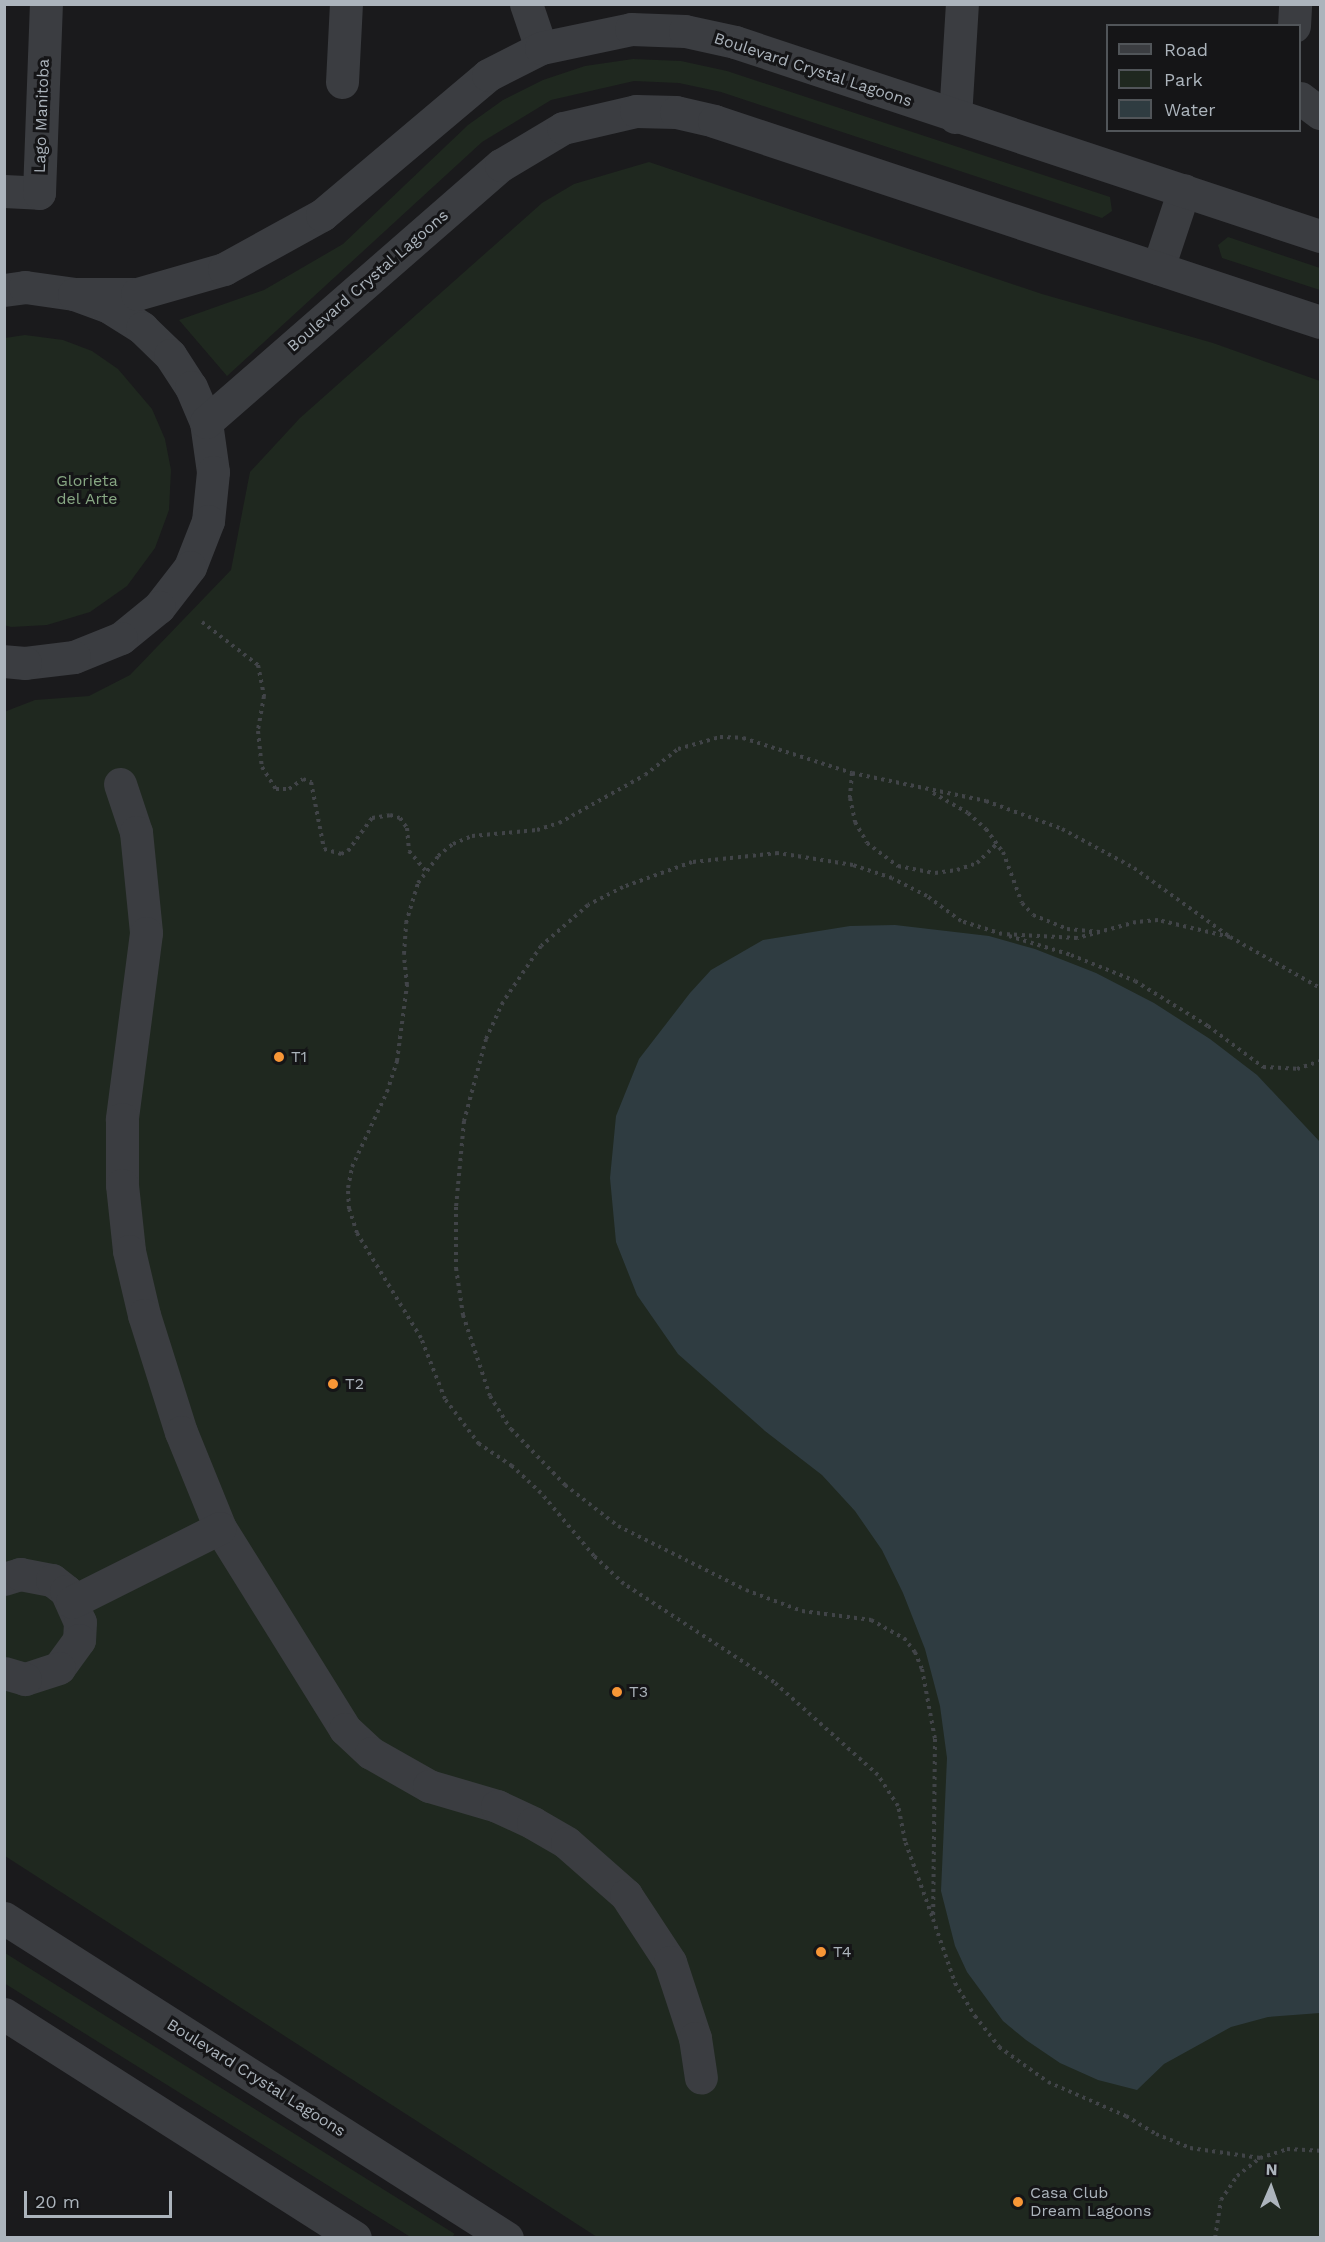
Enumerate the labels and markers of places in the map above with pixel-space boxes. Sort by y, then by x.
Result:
place label: T1 [291,1047,307,1067]
marker: T1 [272,1050,286,1064]
place label: T2 [345,1374,364,1394]
marker: T2 [326,1377,340,1391]
place label: T3 [629,1682,648,1702]
marker: T3 [610,1685,624,1699]
place label: T4 [833,1942,851,1962]
marker: T4 [814,1945,828,1959]
place label: Casa Club Dream Lagoons [1030,2183,1151,2221]
marker: Casa Club Dream Lagoons [1011,2195,1025,2209]

